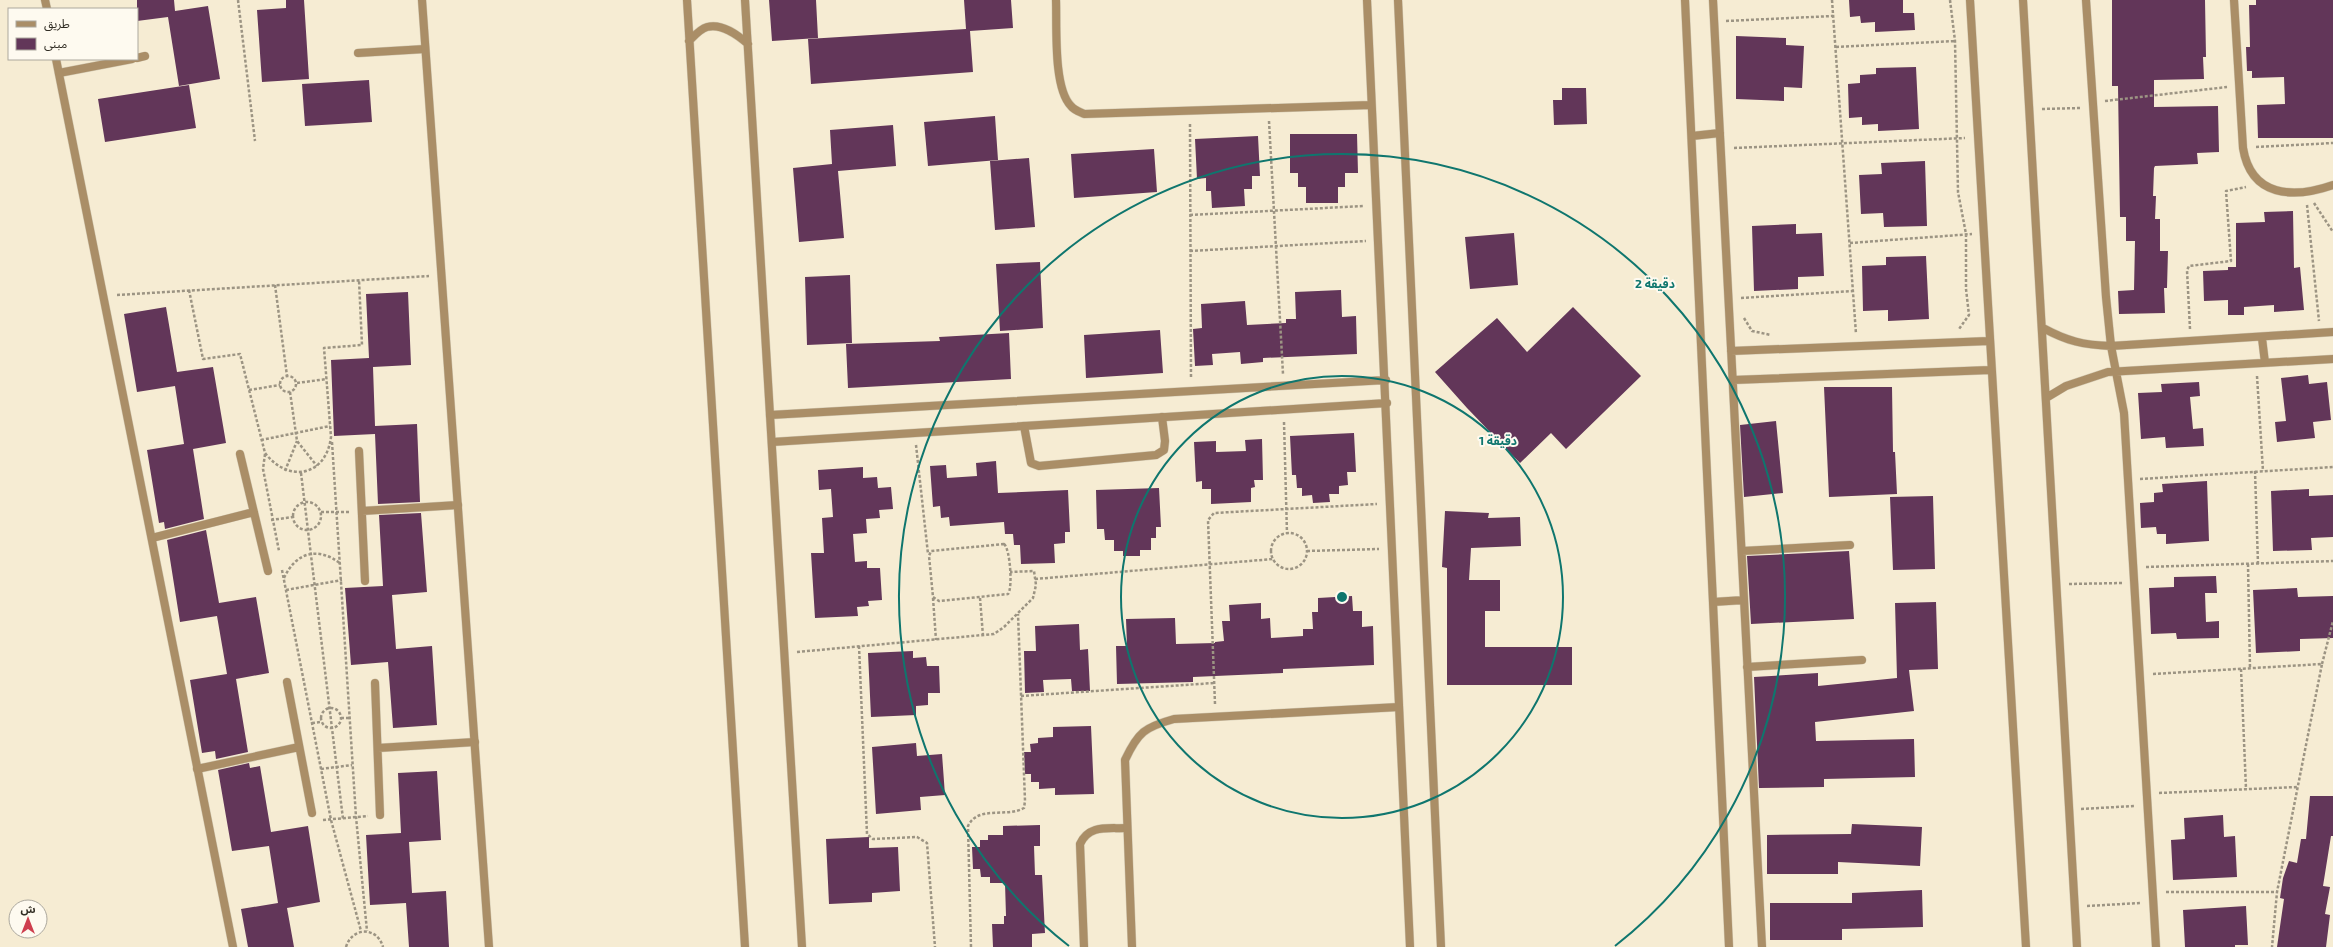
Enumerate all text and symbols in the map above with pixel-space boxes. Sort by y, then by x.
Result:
legend [8,8,138,60]
text: طريق [44,16,70,32]
text: مبنى [44,36,67,51]
text: 2 دقيقة [1635,276,1675,291]
text: 1 دقيقة [1479,433,1517,448]
centre of rings [1335,590,1349,604]
north arrow [8,899,48,939]
text: ش [20,902,36,916]

